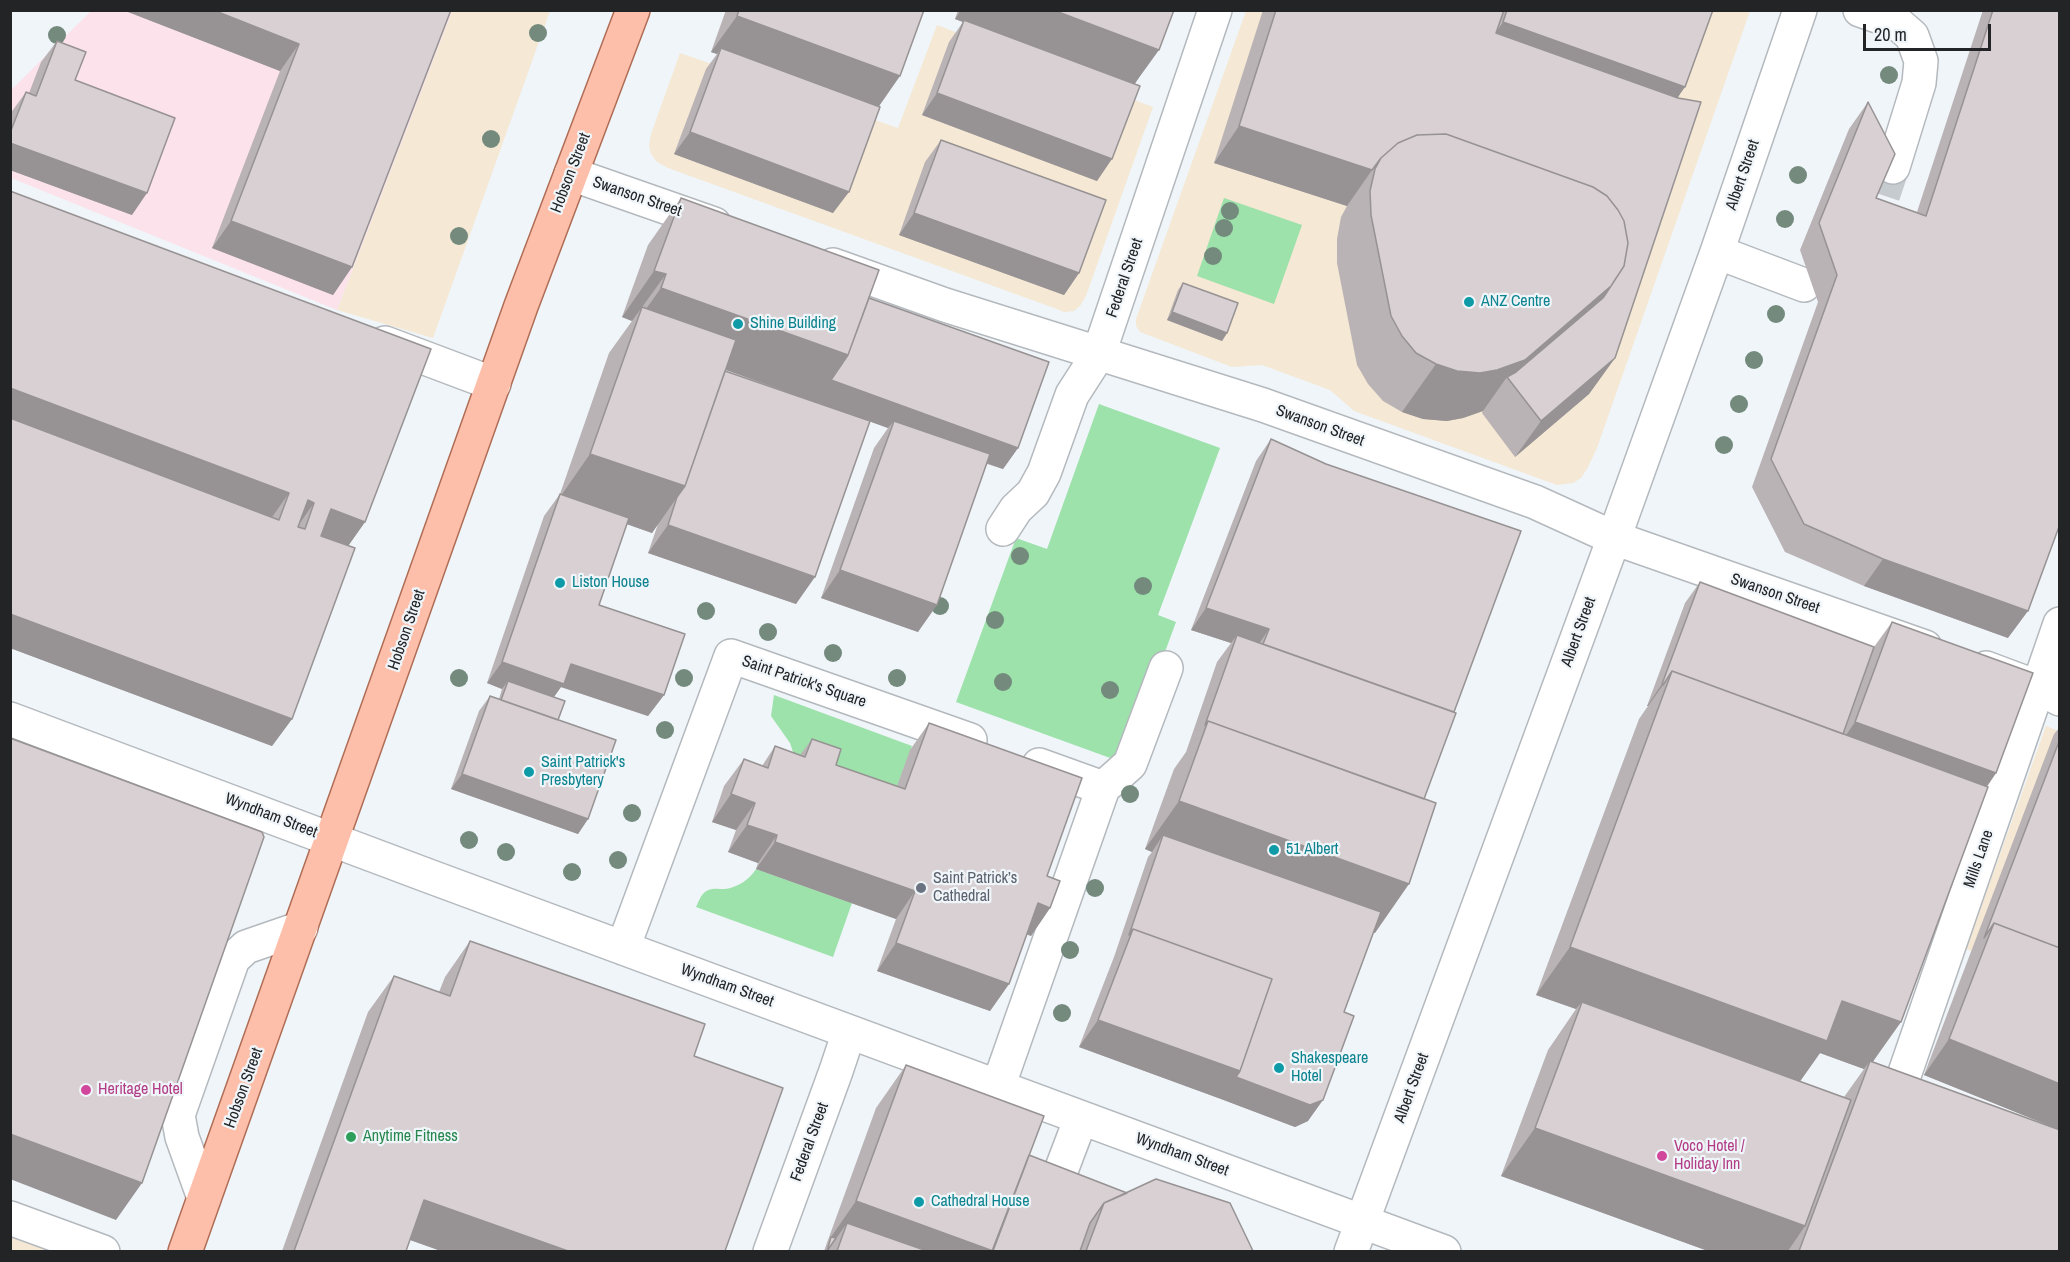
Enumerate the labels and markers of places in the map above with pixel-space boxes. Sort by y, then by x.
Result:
place label: ANZ Centre [1481,292,1550,312]
marker: ANZ Centre [1462,295,1476,309]
place label: Shine Building [750,314,836,334]
marker: Shine Building [731,317,745,331]
place label: Liston House [572,573,649,593]
marker: Liston House [553,576,567,590]
place label: Saint Patrick's Presbytery [541,753,625,791]
marker: Saint Patrick's Presbytery [522,765,536,779]
place label: 51 Albert [1286,840,1339,860]
marker: 51 Albert [1267,843,1281,857]
place label: Saint Patrick’s Cathedral [933,869,1017,907]
marker: Saint Patrick’s Cathedral [914,881,928,895]
place label: Shakespeare Hotel [1291,1049,1368,1087]
marker: Shakespeare Hotel [1272,1061,1286,1075]
place label: Heritage Hotel [98,1080,183,1100]
marker: Heritage Hotel [79,1083,93,1097]
place label: Anytime Fitness [363,1127,458,1147]
marker: Anytime Fitness [344,1130,358,1144]
place label: Voco Hotel / Holiday Inn [1674,1137,1745,1175]
marker: Voco Hotel / Holiday Inn [1655,1149,1669,1163]
place label: Cathedral House [931,1192,1029,1212]
marker: Cathedral House [912,1195,926,1209]

